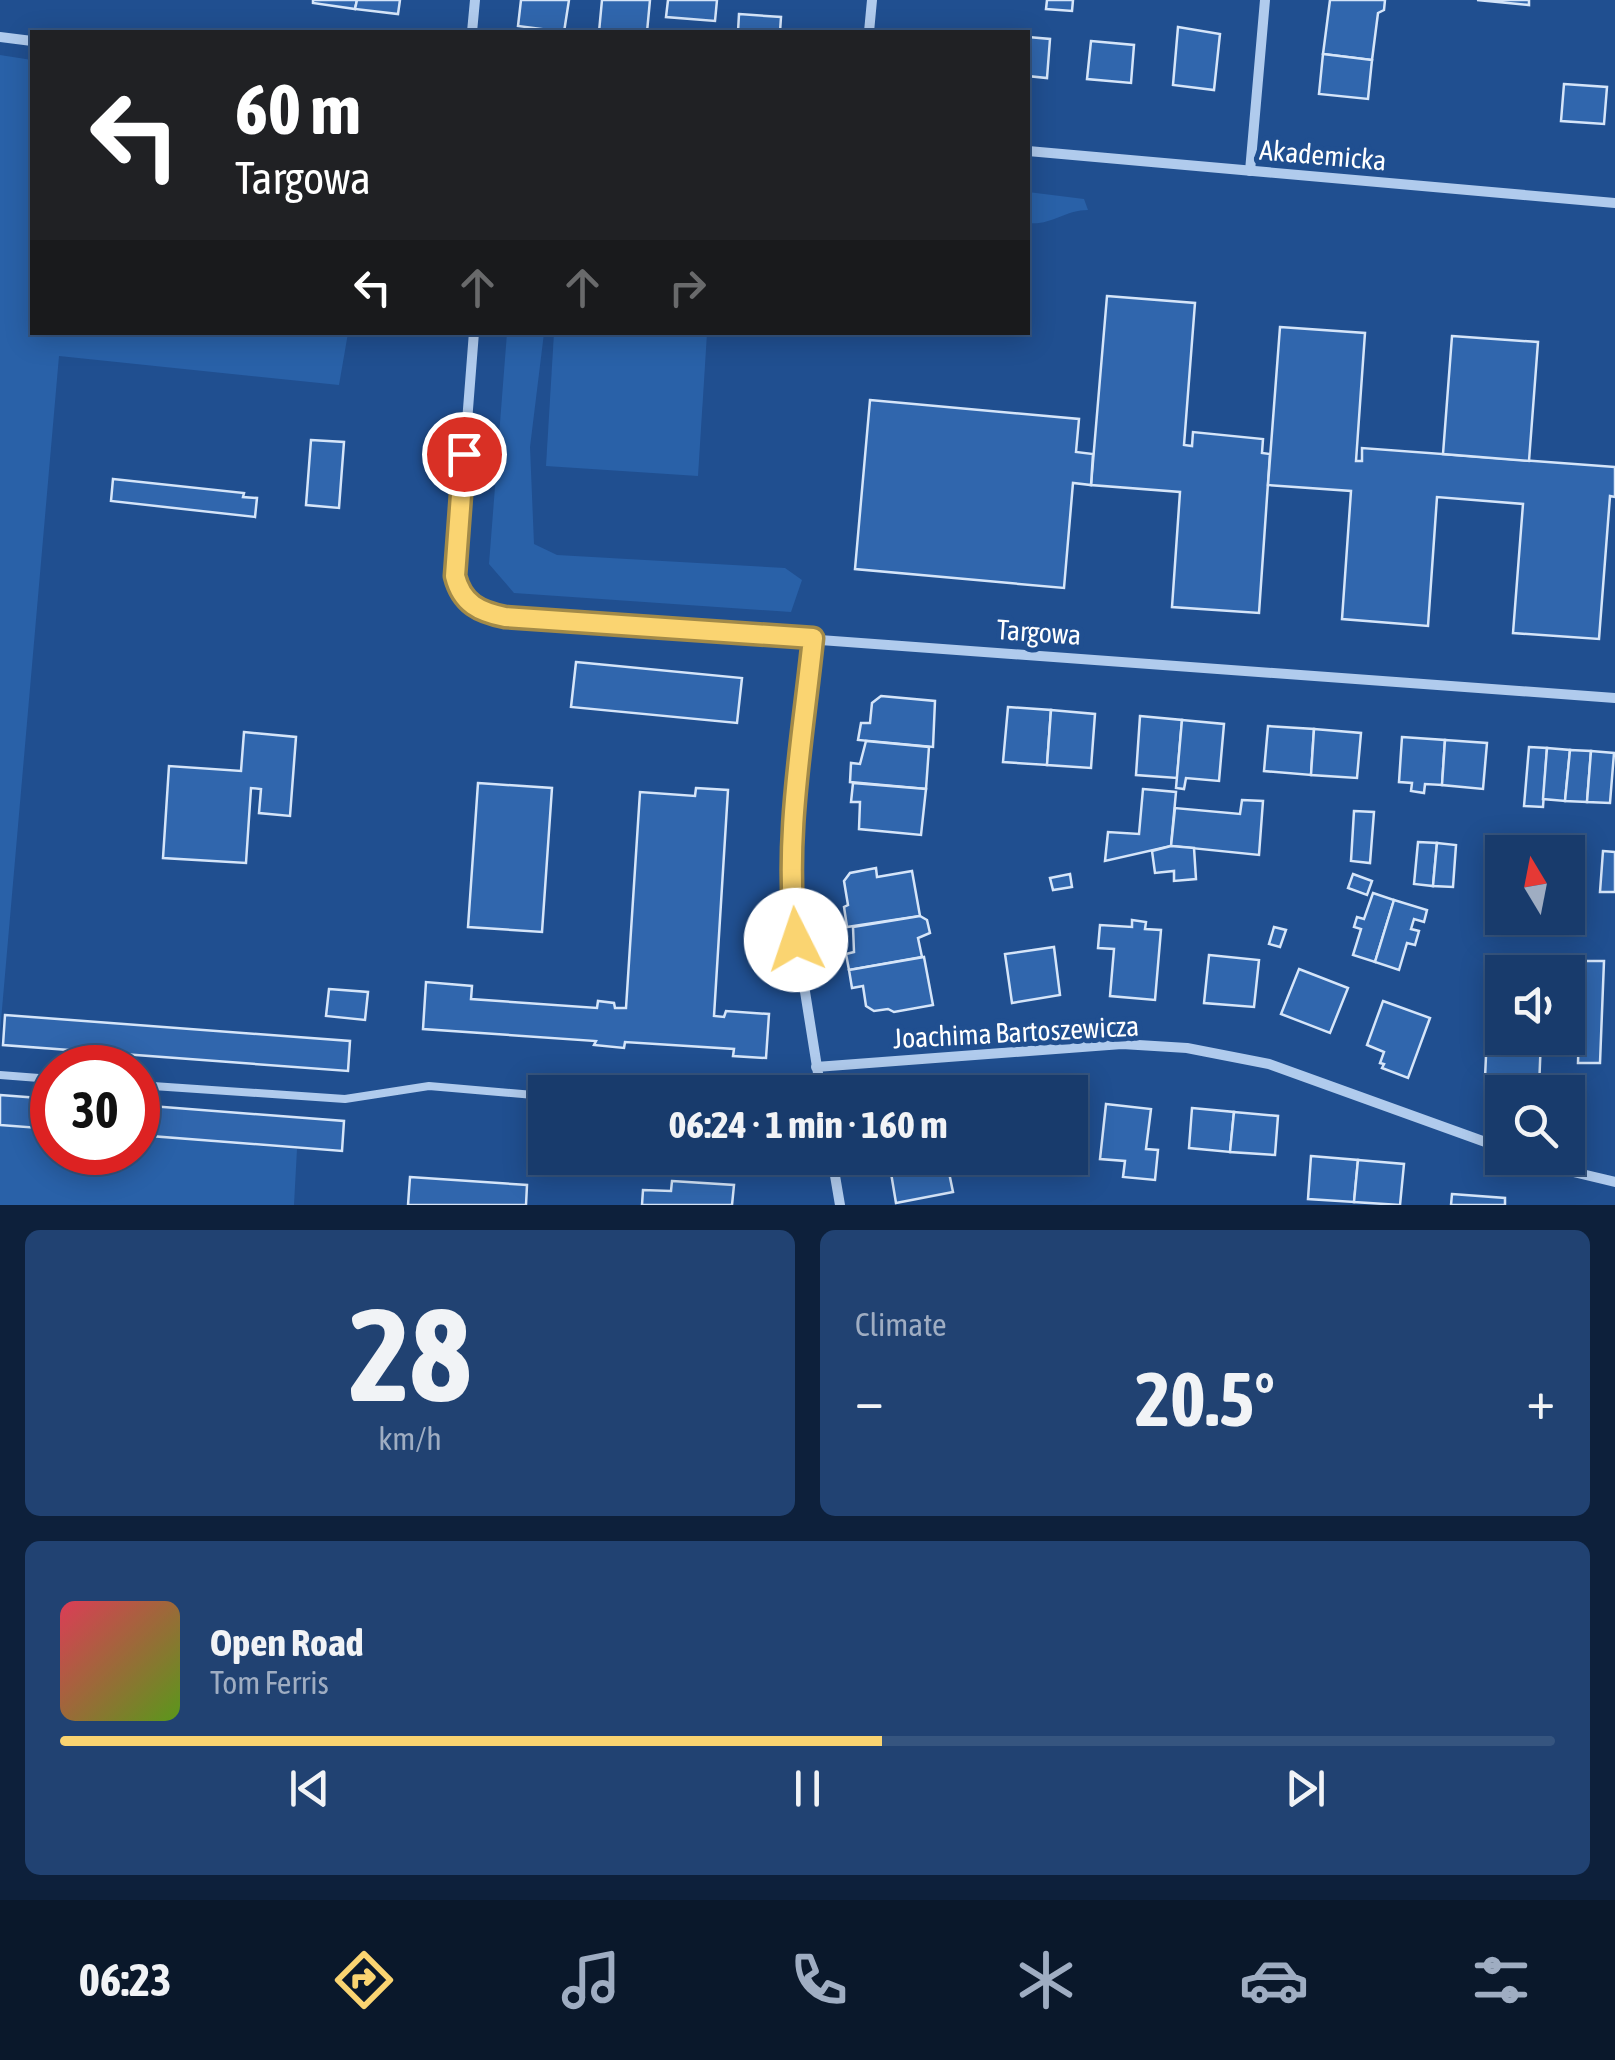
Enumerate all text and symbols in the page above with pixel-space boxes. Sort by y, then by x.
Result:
text: 60 m [235,69,361,149]
icon: left [70,70,200,200]
street label: Akademicka [1258,134,1388,176]
text: Targowa [235,152,371,204]
icon: left [345,260,400,315]
icon: ahead [450,260,505,315]
icon: ahead [555,260,610,315]
icon: right [660,260,715,315]
pin [422,412,507,497]
icon: arrive [437,427,492,482]
street label: Targowa [996,613,1082,651]
north arrow [1485,835,1585,935]
map controls [1485,835,1585,1175]
position arrow [744,888,848,992]
button: sound [1485,955,1585,1055]
street label: Joachima Bartoszewicza [892,1010,1140,1054]
speed limit sign: 30 [30,1045,160,1175]
button: search [1485,1075,1585,1175]
text: 06:24 · 1 min · 160 m [668,1103,948,1146]
text: 28 [349,1280,471,1429]
text: Climate [855,1306,947,1343]
text: 20.5° [1135,1356,1275,1442]
text: − [855,1368,884,1431]
text: + [1526,1368,1555,1431]
text: km/h [378,1420,442,1457]
text: Open Road [210,1621,364,1664]
text: Tom Ferris [210,1664,329,1701]
icon: previous [282,1761,337,1816]
icon: pause [780,1761,835,1816]
icon: next [1278,1761,1333,1816]
icon: directions [329,1945,399,2015]
icon: music [556,1945,626,2015]
icon: phone [784,1945,854,2015]
icon: climate [1011,1945,1081,2015]
icon: car [1239,1945,1309,2015]
icon: filters [1466,1945,1536,2015]
text: 06:23 [79,1954,171,2006]

